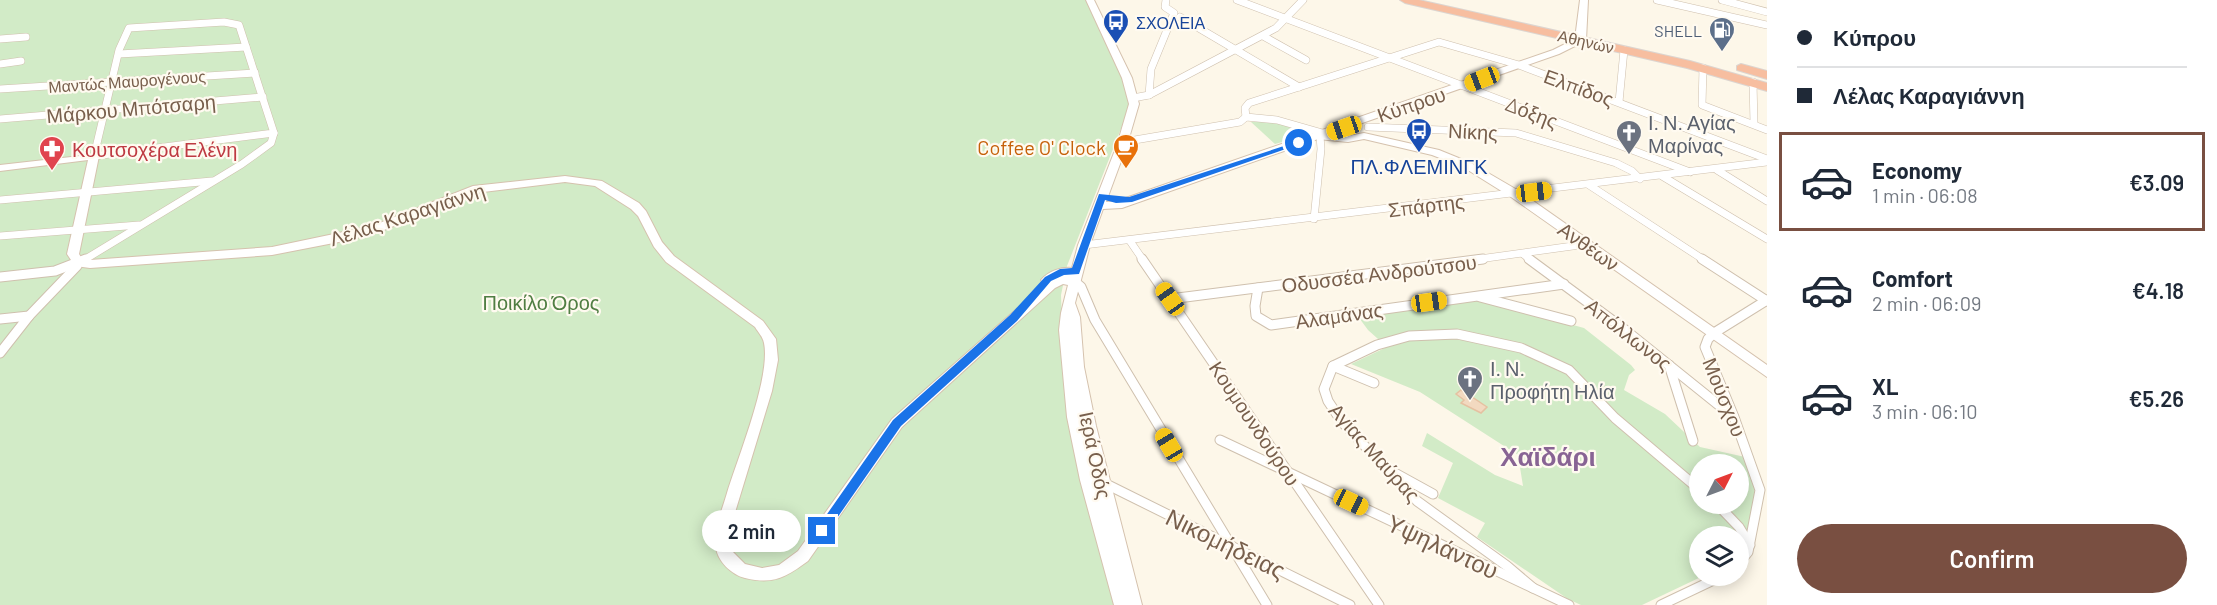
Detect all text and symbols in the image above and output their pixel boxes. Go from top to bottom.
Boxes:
bus stop icon: ΣΧΟΛΕΙΑ [1101,7,1131,45]
place label: ΣΧΟΛΕΙΑ [1136,13,1206,32]
fuel station icon: SHELL [1707,15,1737,53]
place label: SHELL [1654,21,1702,40]
text: Κύπρου [1833,24,1916,50]
street label: Αθηνών [1556,25,1616,57]
street label: Ελπίδος [1541,63,1618,111]
car [1462,64,1502,94]
street label: Μαντώς Μαυρογένους [48,66,207,96]
street label: Κύπρου [1374,81,1448,127]
text: Λέλας Καραγιάννη [1833,82,2025,108]
street label: Μάρκου Μπότσαρη [45,89,217,127]
street label: Δόξης [1503,91,1562,133]
place label: Ι. Ν. Αγίας Μαρίνας [1648,110,1736,157]
car [1324,114,1364,142]
bus stop icon: ΠΛ.ΦΛΕΜΙΝΓΚ [1404,116,1434,154]
street label: Νίκης [1448,118,1499,144]
church icon: Ι. Ν. Αγίας Μαρίνας [1614,118,1644,156]
route start [1285,129,1312,156]
cafe icon: Coffee O' Clock [1111,132,1141,170]
pharmacy icon: Κουτσοχέρα Ελένη [37,134,67,172]
place label: Coffee O' Clock [977,135,1106,159]
place label: Κουτσοχέρα Ελένη [72,137,237,161]
place label: ΠΛ.ΦΛΕΜΙΝΓΚ [1350,154,1488,178]
icon: car [1800,155,1854,209]
text: Economy [1872,157,1962,183]
text: €3.09 [2129,169,2184,195]
street label: Λέλας Καραγιάννη [326,178,488,250]
car [1515,181,1553,203]
text: 1 min · 06:08 [1872,183,1978,207]
street label: Σπάρτης [1387,188,1466,222]
street label: Ανθέων [1554,216,1624,276]
street label: Οδυσσέα Ανδρούτσου [1280,249,1478,297]
icon: car [1800,263,1854,317]
text: Comfort [1872,265,1953,291]
text: €4.18 [2132,277,2184,303]
car [1152,279,1188,319]
park label: Ποικίλο Όρος [483,290,600,314]
car [1410,291,1448,313]
text: 2 min · 06:09 [1872,291,1981,315]
street label: Απόλλωνος [1581,293,1677,375]
street label: Αλαμάνας [1294,297,1385,333]
street label: Μούσχου [1698,354,1752,440]
street label: Κουμουνδούρου [1205,356,1305,490]
place label: Ι. Ν. Προφήτη Ηλία [1490,356,1615,403]
church icon: Ι. Ν. Προφήτη Ηλία [1455,364,1485,402]
icon: car [1800,371,1854,425]
text: XL [1872,373,1898,399]
text: €5.26 [2129,385,2184,411]
street label: Αγίας Μαύρας [1324,398,1426,507]
text: 3 min · 06:10 [1872,399,1978,423]
street label: Ιερά Οδός [1075,409,1117,501]
car [1152,425,1186,465]
district label: Χαϊδάρι [1500,440,1596,471]
north arrow [1689,454,1749,514]
map controls [1689,454,1749,586]
car [1331,486,1371,518]
street label: Νικομήδειας [1162,502,1290,584]
street label: Υψηλάντου [1383,508,1503,584]
callout: 2 min [702,510,801,552]
route end [808,517,835,544]
text: 2 min [728,519,775,543]
button: Confirm [1797,524,2187,593]
button: layers [1689,526,1749,586]

